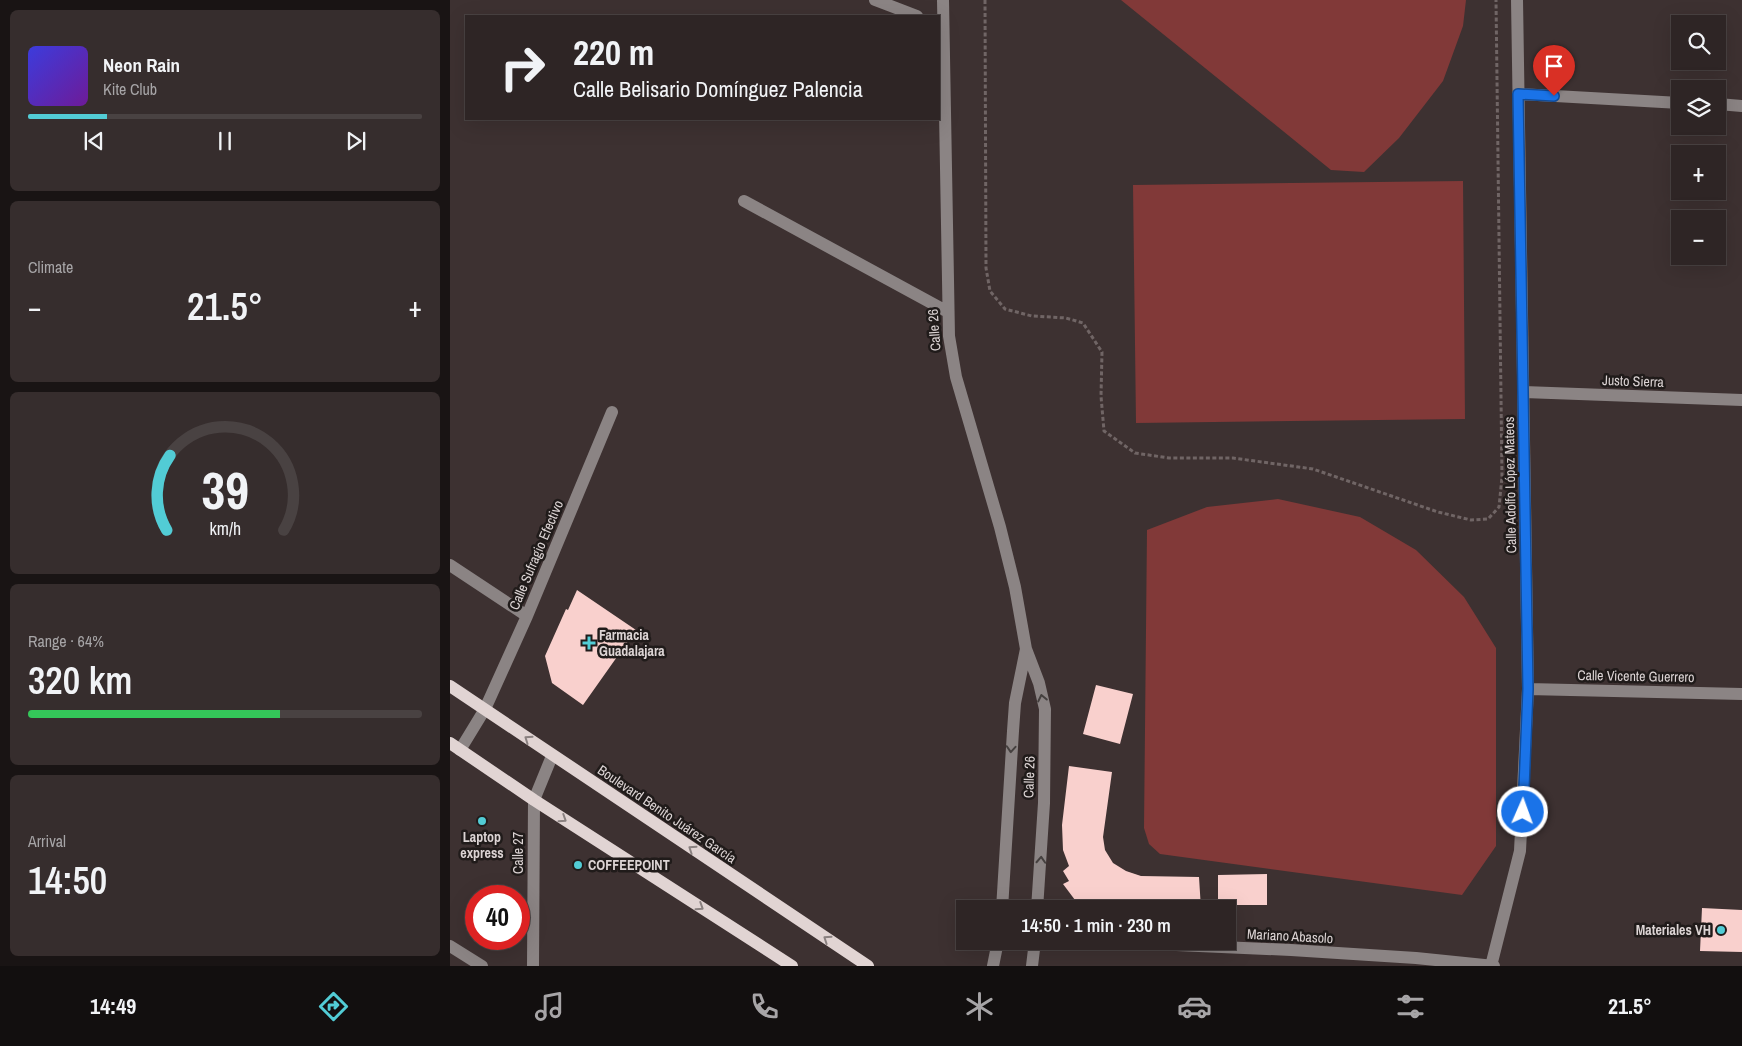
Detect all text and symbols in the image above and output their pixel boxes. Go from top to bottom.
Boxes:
map controls [1671,15,1726,265]
button: search [1671,15,1726,70]
text: 220 m [573,29,654,76]
icon: right [490,35,555,100]
pin [1533,45,1575,96]
text: Neon Rain [103,52,180,78]
icon: arrive [1540,52,1568,80]
text: Calle Belisario Domínguez Palencia [573,74,863,104]
text: Kite Club [103,78,157,100]
button: layers [1671,80,1726,135]
icon: previous [80,127,108,155]
icon: pause [211,127,239,155]
icon: next [342,127,370,155]
button: + [1671,145,1726,200]
button: − [1671,210,1726,265]
text: Climate [28,256,73,278]
text: 21.5° [187,281,263,332]
text: − [28,288,41,326]
text: + [409,288,422,326]
street label: Calle 26 [924,308,944,352]
street label: Justo Sierra [1602,371,1665,391]
street label: Calle Adolfo López Mateos [1500,416,1520,553]
text: 39 [201,455,249,525]
street label: Calle Sufragio Efectivo [505,497,567,613]
text: km/h [209,517,241,541]
place label: Farmacia Guadalajara [599,626,665,660]
text: Range · 64% [28,630,104,652]
marker: Farmacia Guadalajara [583,637,595,649]
text: 320 km [28,655,132,706]
street label: Calle Vicente Guerrero [1577,666,1695,686]
one-way arrow [1037,694,1048,702]
one-way arrow [524,736,534,745]
one-way arrow [1006,745,1017,753]
street label: Calle 26 [1019,756,1039,798]
street label: Boulevard Benito Juárez García [594,761,740,867]
position arrow [1496,785,1548,837]
one-way arrow [558,813,567,822]
marker: Laptop express [476,815,488,827]
place label: Laptop express [460,828,504,862]
text: Arrival [28,830,66,852]
street label: Calle 27 [509,832,527,874]
one-way arrow [689,846,698,855]
text: 14:50 [28,855,107,906]
place label: COFFEEPOINT [588,856,670,874]
one-way arrow [1035,856,1046,864]
marker: COFFEEPOINT [572,859,584,871]
speed limit sign: 40 [465,885,530,950]
one-way arrow [694,901,704,910]
text: 14:50 · 1 min · 230 m [1021,912,1171,938]
place label: Materiales VH [1636,921,1711,939]
marker: Materiales VH [1715,924,1727,936]
street label: Mariano Abasolo [1247,925,1333,947]
one-way arrow [824,936,833,945]
icon: directions [316,989,351,1024]
icon: music [532,989,567,1024]
icon: phone [747,989,782,1024]
icon: climate [962,989,997,1024]
icon: car [1177,989,1212,1024]
icon: filters [1393,989,1428,1024]
text: 14:49 [90,991,136,1021]
text: 21.5° [1608,991,1652,1021]

